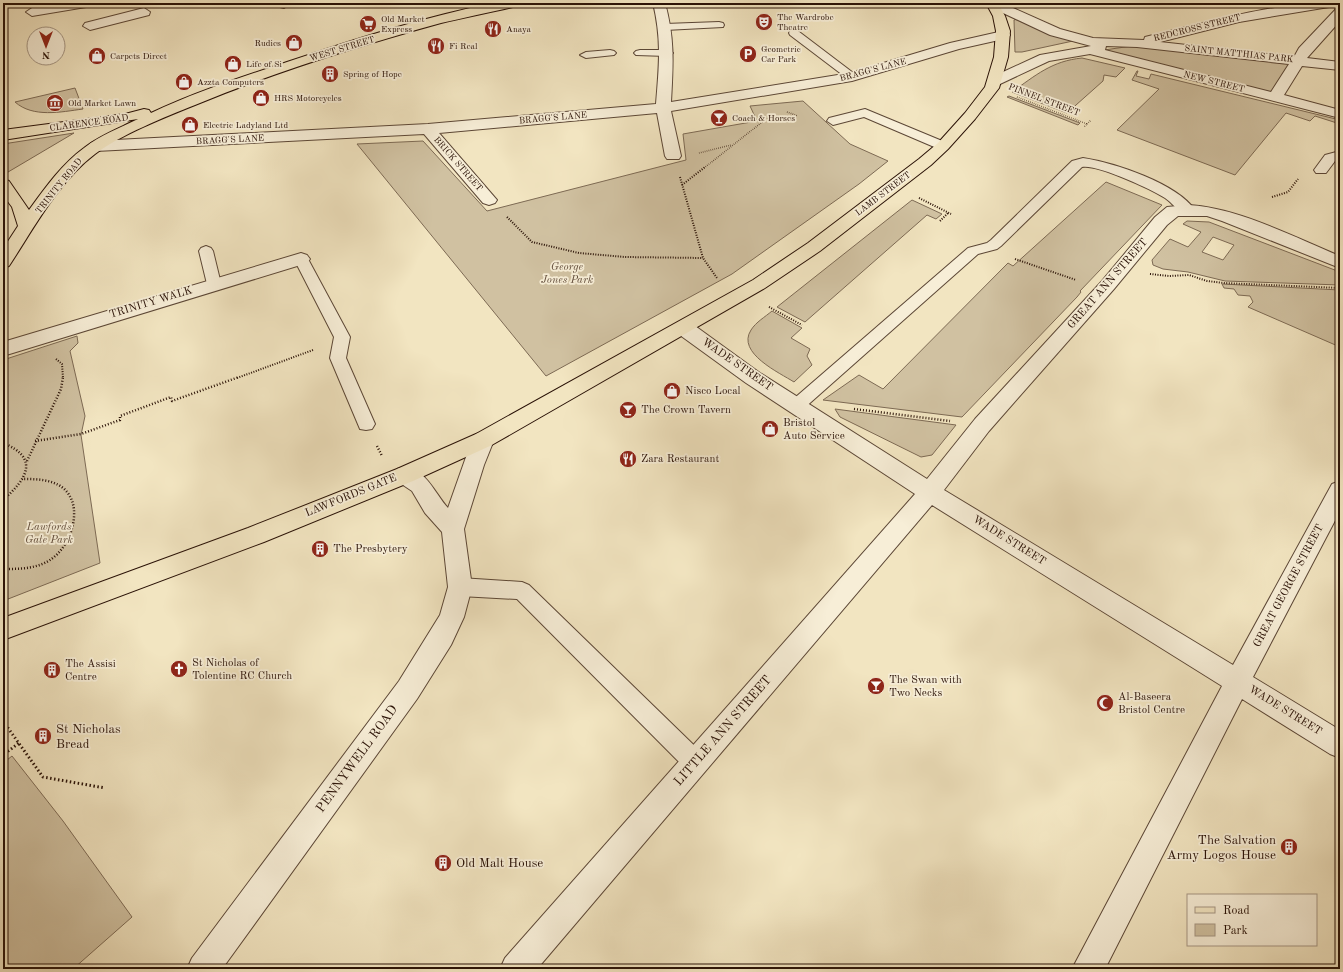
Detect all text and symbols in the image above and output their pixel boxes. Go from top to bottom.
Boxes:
theatre icon: The Wardrobe Theatre [754,12,774,32]
place label: The Wardrobe Theatre [777,13,834,32]
street label: REDCROSS STREET [1153,13,1241,43]
supermarket icon: Old Market Express [358,14,378,34]
place label: Old Market Express [381,15,425,34]
restaurant icon: Anaya [483,19,503,39]
place label: Anaya [506,25,532,34]
north arrow [26,26,66,66]
shop icon: Rudies [284,33,304,53]
street label: WEST STREET [308,35,376,63]
restaurant icon: Fi Real [426,36,446,56]
place label: Rudies [255,39,281,48]
place label: Fi Real [449,42,478,51]
parking icon: Geometric Car Park [738,44,758,64]
street label: SAINT MATTHIAS PARK [1184,44,1294,64]
place label: Geometric Car Park [761,45,801,64]
shop icon: Carpets Direct [87,46,107,66]
text: N [41,49,50,60]
place label: Carpets Direct [110,52,167,61]
shop icon: Life of Si [223,54,243,74]
street label: BRAGG'S LANE [839,57,907,83]
place label: Life of Si [246,60,283,69]
building icon: Spring of Hope [320,64,340,84]
place label: Spring of Hope [343,70,402,79]
street label: NEW STREET [1183,70,1245,94]
shop icon: Azzta Computers [174,72,194,92]
place label: Azzta Computers [197,78,264,87]
street label: PINNEL STREET [1007,82,1081,118]
shop icon: HRS Motorcycles [251,88,271,108]
museum icon: Old Market Lawn [45,93,65,113]
place label: HRS Motorcycles [274,94,342,103]
place label: Old Market Lawn [68,99,136,108]
bar icon: Coach & Horses [709,108,729,128]
street label: BRAGG'S LANE [519,111,587,125]
street label: CLARENCE ROAD [49,113,129,133]
place label: Coach & Horses [732,114,795,123]
shop icon: Electric Ladyland Ltd [180,115,200,135]
place label: Electric Ladyland Ltd [203,121,288,130]
street label: BRAGG'S LANE [196,134,264,146]
street label: BRICK STREET [432,135,484,193]
street label: TRINITY ROAD [34,157,84,215]
street label: LAMB STREET [854,170,912,218]
street label: GREAT ANN STREET [1066,237,1150,331]
park label: George Jones Park [541,262,594,286]
street label: TRINITY WALK [108,285,194,321]
street label: WADE STREET [700,337,774,394]
shop icon: Nisco Local [662,381,682,401]
place label: Nisco Local [685,386,741,397]
bar icon: The Crown Tavern [618,400,638,420]
place label: The Crown Tavern [641,405,731,416]
place label: Bristol Auto Service [783,418,845,442]
shop icon: Bristol Auto Service [760,419,780,439]
restaurant icon: Zara Restaurant [618,449,638,469]
place label: Zara Restaurant [641,454,719,465]
street label: LAWFORDS GATE [304,473,398,519]
street label: WADE STREET [971,514,1047,568]
park label: Lawfords Gate Park [25,522,74,546]
street label: GREAT GEORGE STREET [1252,523,1326,649]
building icon: The Presbytery [310,539,330,559]
place label: The Presbytery [333,544,408,555]
place label: St Nicholas of Tolentine RC Church [192,658,292,682]
place label: The Assisi Centre [65,659,116,683]
church icon: St Nicholas of Tolentine RC Church [169,659,189,679]
building icon: The Assisi Centre [42,660,62,680]
street label: LITTLE ANN STREET [672,673,774,789]
place label: The Swan with Two Necks [889,675,962,699]
bar icon: The Swan with Two Necks [866,676,886,696]
street label: WADE STREET [1247,684,1323,738]
place label: Al-Baseera Bristol Centre [1118,692,1185,716]
mosque icon: Al-Baseera Bristol Centre [1095,693,1115,713]
street label: PENNYWELL ROAD [314,703,400,815]
place label: St Nicholas Bread [56,723,121,751]
building icon: St Nicholas Bread [33,726,53,746]
place label: The Salvation Army Logos House [1167,834,1276,862]
building icon: The Salvation Army Logos House [1279,837,1299,857]
building icon: Old Malt House [433,853,453,873]
place label: Old Malt House [456,857,543,870]
legend [1187,894,1317,946]
text: Road [1223,905,1250,917]
text: Park [1223,925,1248,937]

